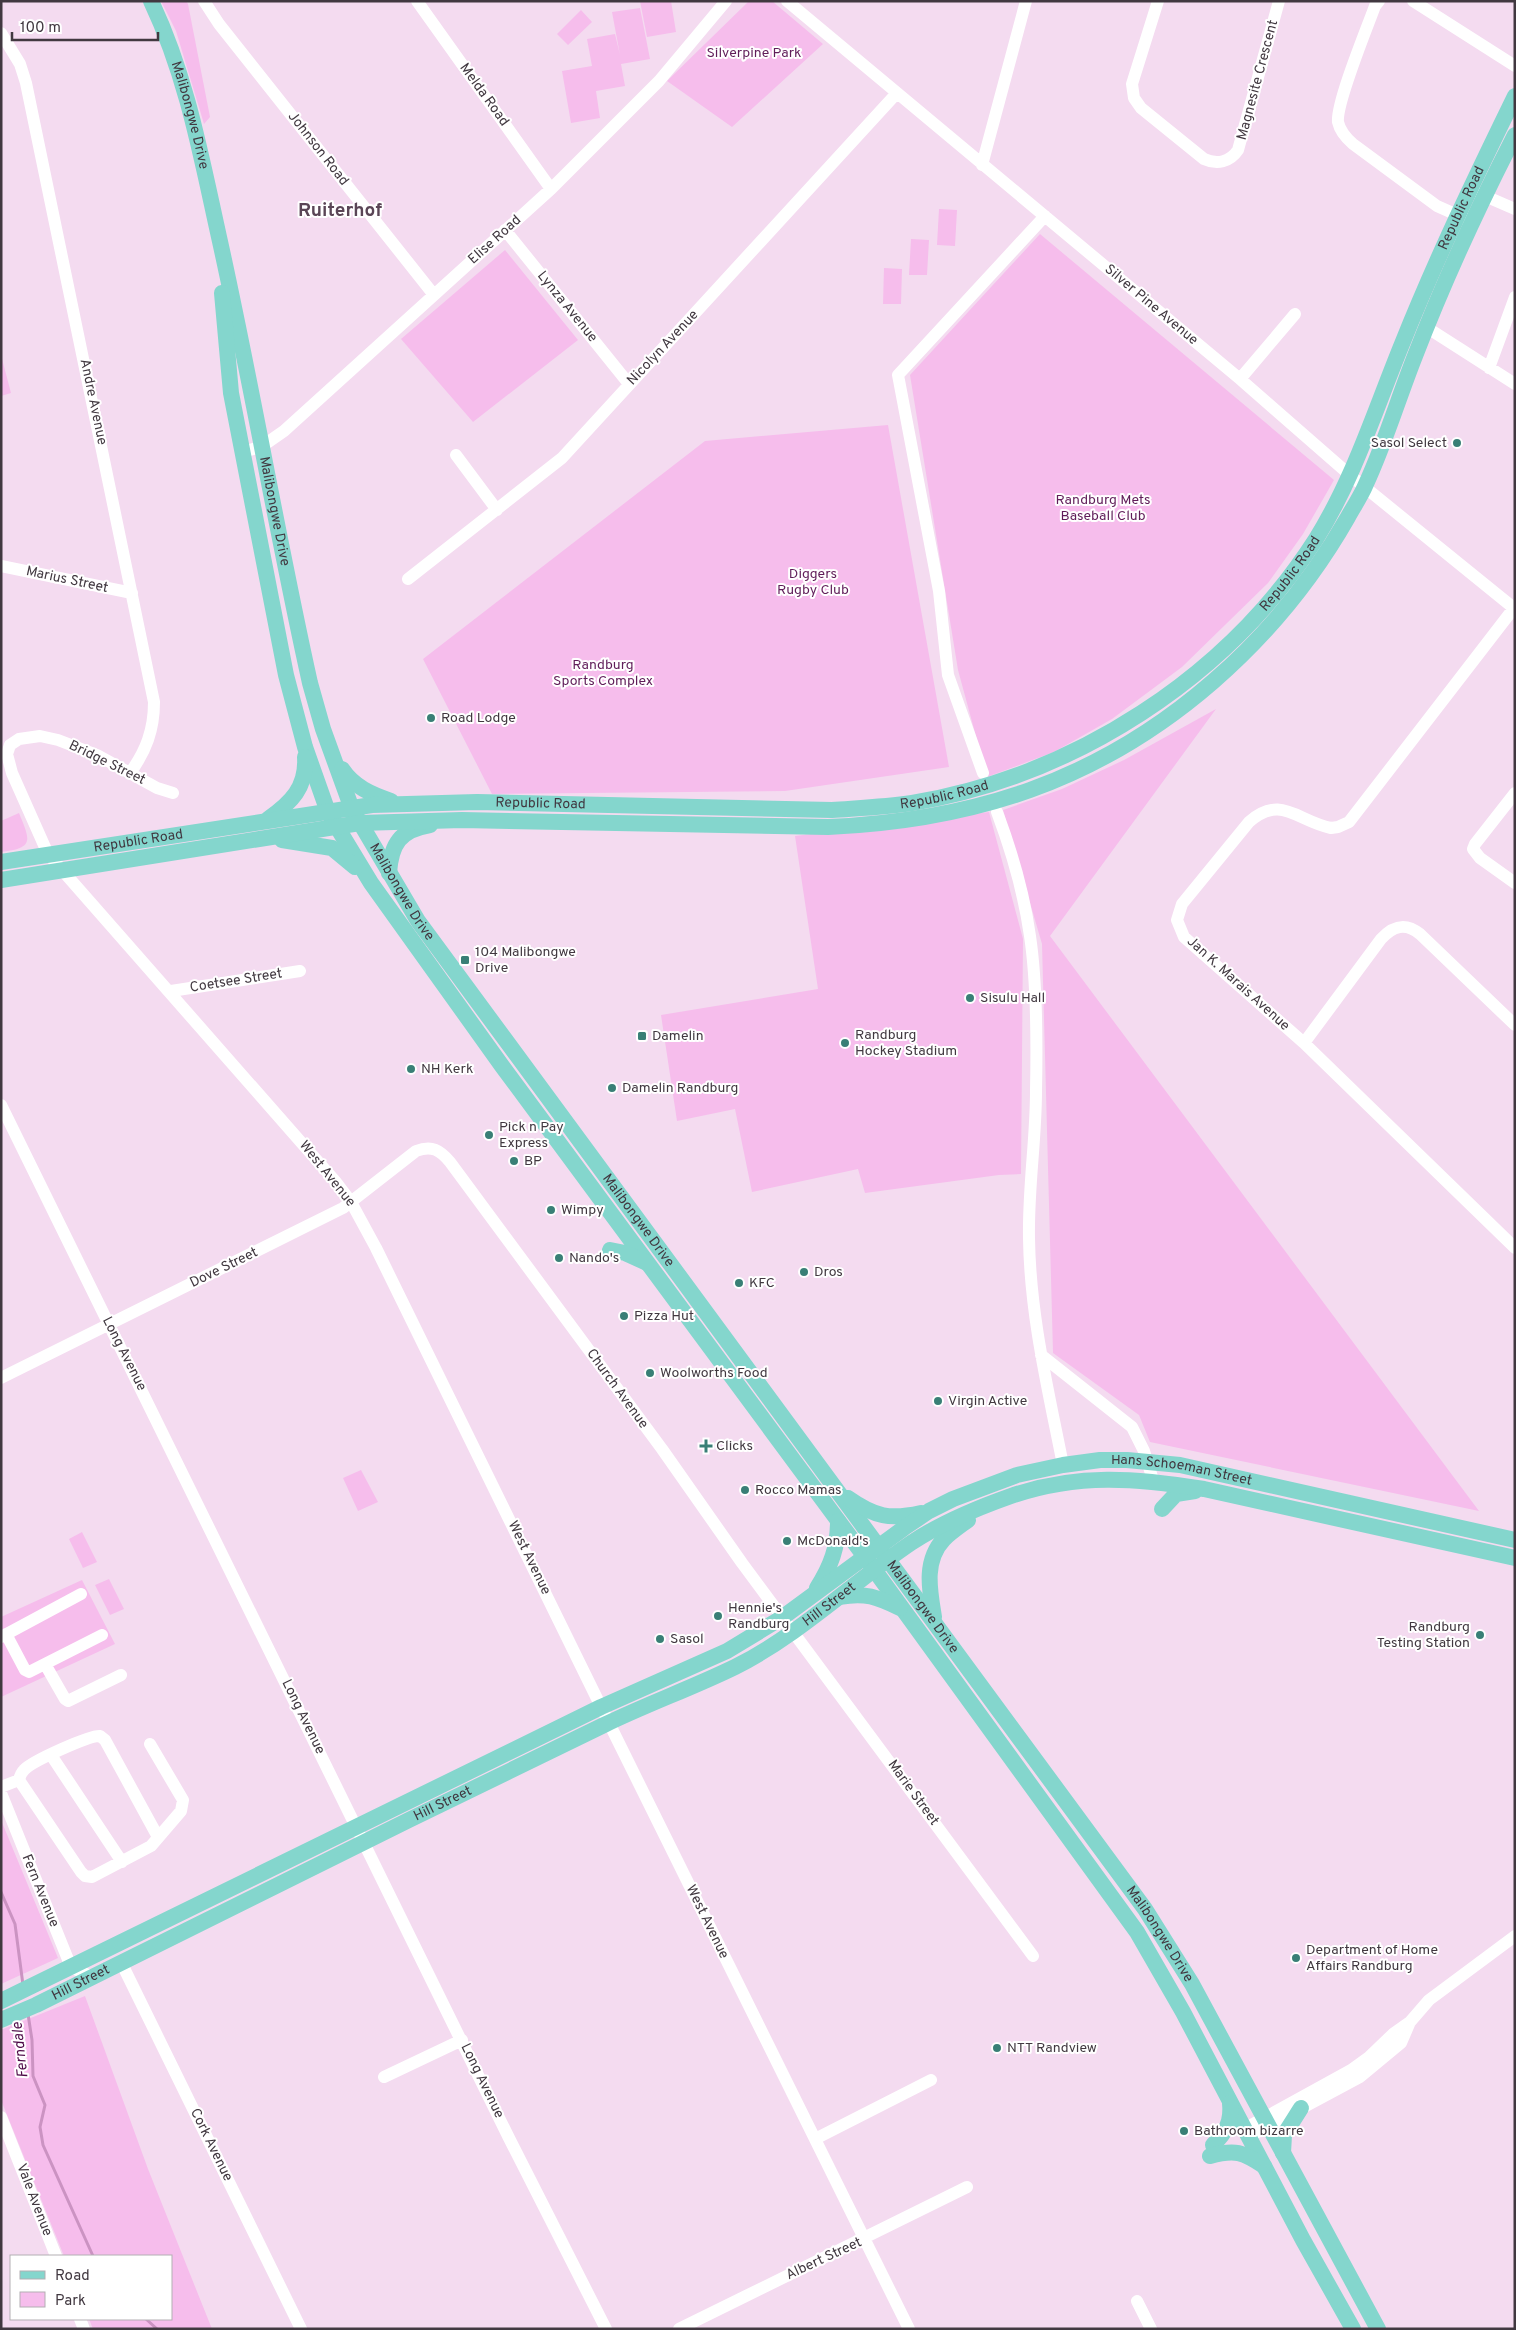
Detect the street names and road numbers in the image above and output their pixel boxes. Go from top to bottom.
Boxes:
street label: Magnesite Crescent [1234,18,1282,142]
street label: Malibongwe Drive [167,59,212,171]
street label: Melda Road [456,60,512,130]
street label: Johnson Road [284,109,352,189]
street label: Republic Road [1435,164,1488,253]
street label: Elise Road [465,212,525,268]
street label: Silver Pine Avenue [1101,261,1201,349]
street label: Lynza Avenue [533,268,601,346]
street label: Nicolyn Avenue [624,307,702,389]
street label: Andre Avenue [76,357,110,447]
street label: Malibongwe Drive [256,455,294,567]
street label: Republic Road [1256,533,1324,615]
street label: Marius Street [24,563,110,597]
street label: Bridge Street [66,737,148,789]
street label: Republic Road [899,777,991,813]
street label: Republic Road [495,794,586,813]
street label: Republic Road [92,826,184,856]
street label: Malibongwe Drive [366,840,438,944]
street label: Jan K. Marais Avenue [1183,933,1293,1035]
street label: Coetsee Street [189,965,283,997]
street label: West Avenue [295,1138,359,1210]
street label: Malibongwe Drive [599,1171,678,1270]
street label: Dove Street [187,1244,261,1292]
street label: Long Avenue [98,1314,150,1394]
street label: Church Avenue [582,1346,652,1432]
street label: Hans Schoeman Street [1111,1452,1254,1489]
street label: West Avenue [504,1518,554,1598]
street label: Malibongwe Drive [883,1557,963,1657]
street label: Hill Street [799,1579,859,1630]
street label: Long Avenue [278,1677,328,1757]
street label: Marie Street [884,1757,942,1829]
street label: Hill Street [411,1782,475,1825]
street label: Fern Avenue [18,1852,62,1930]
street label: West Avenue [682,1882,732,1962]
street label: Malibongwe Drive [1122,1883,1197,1985]
street label: Hill Street [49,1961,112,2004]
street label: Long Avenue [457,2041,507,2121]
street label: Cork Avenue [186,2106,236,2184]
street label: Vale Avenue [12,2161,56,2239]
street label: Albert Street [783,2234,865,2284]

